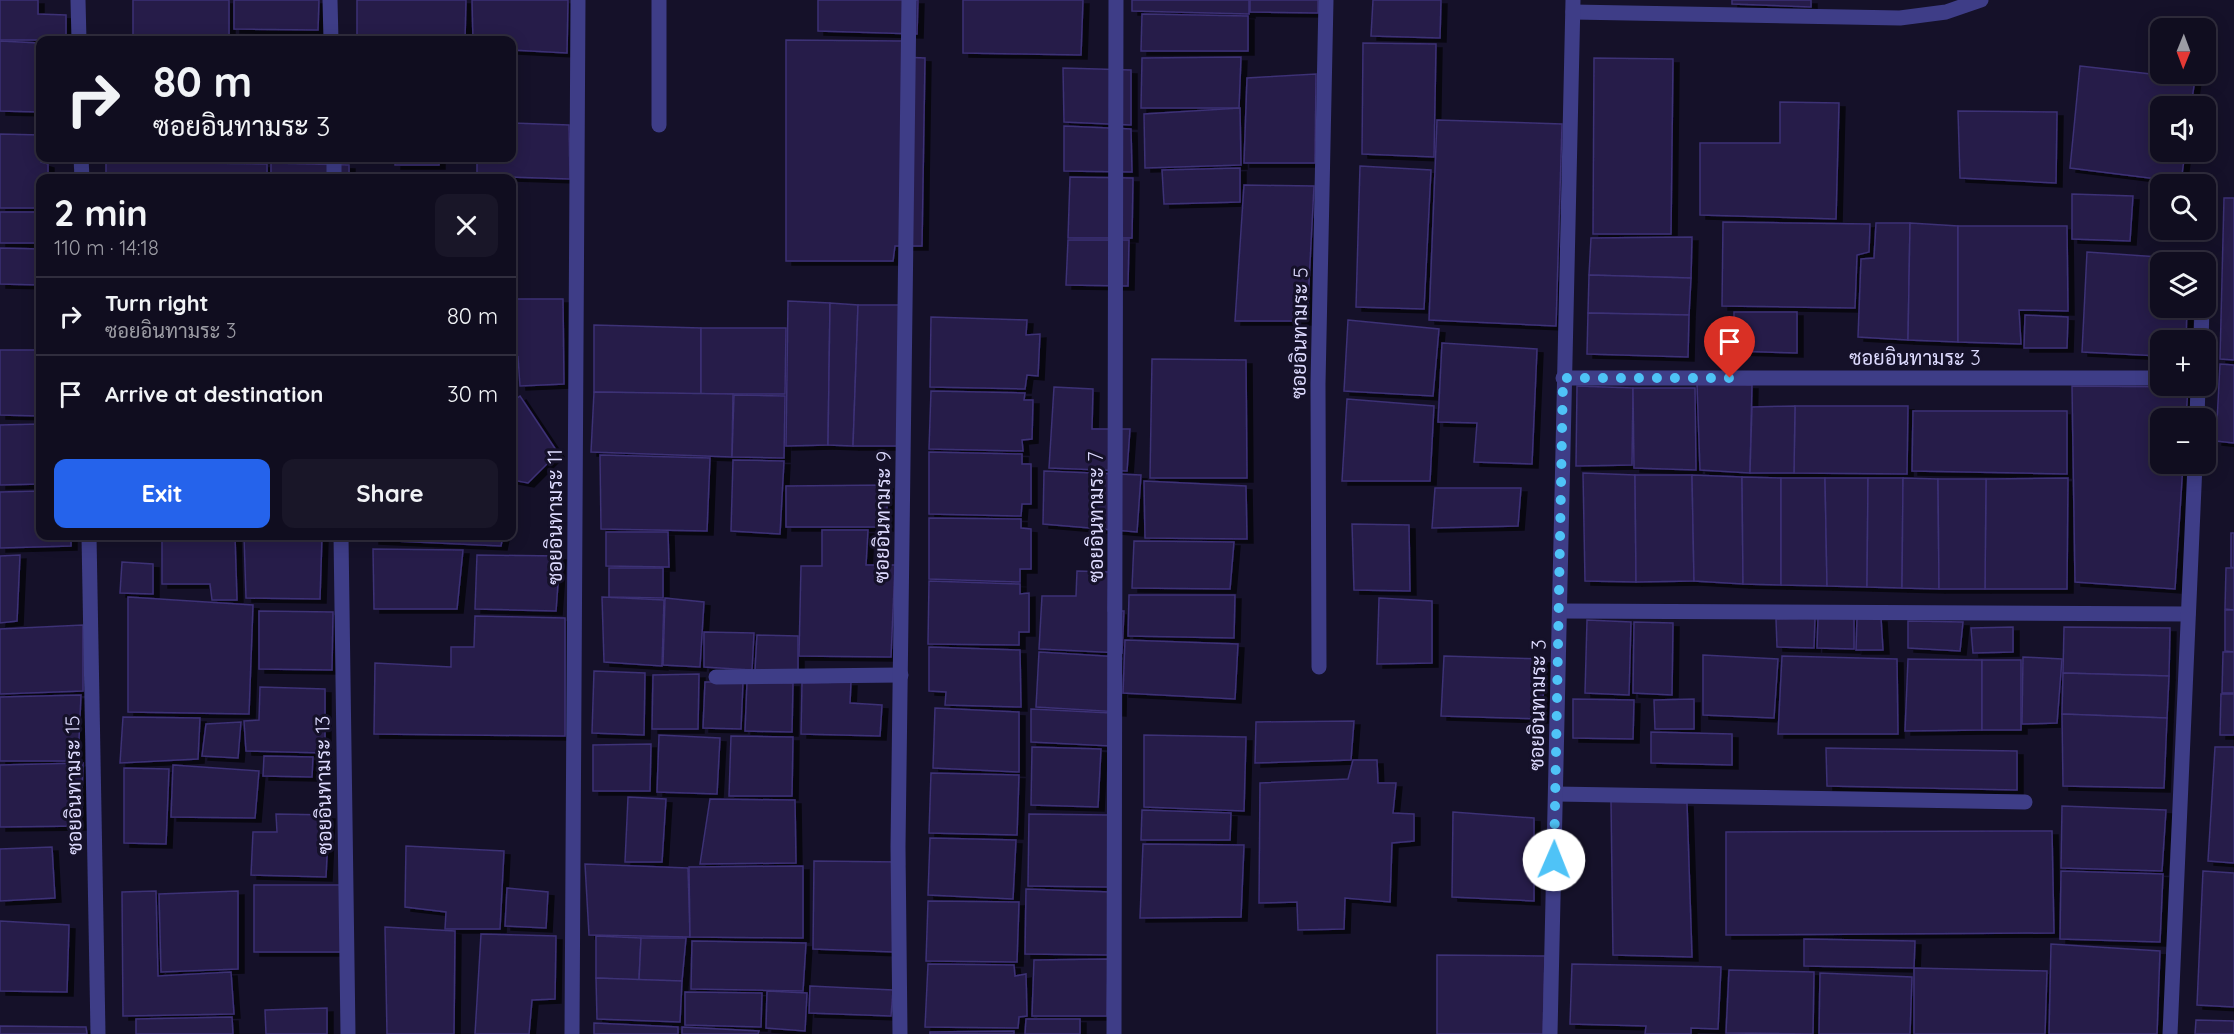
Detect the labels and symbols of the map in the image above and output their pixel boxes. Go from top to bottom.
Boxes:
north arrow [2150,18,2216,84]
street label: ซอยอินทามระ 5 [1285,267,1313,399]
pin [1704,316,1755,378]
street label: ซอยอินทามระ 3 [1849,345,1981,370]
street label: ซอยอินทามระ 11 [542,449,567,585]
street label: ซอยอินทามระ 9 [868,451,896,583]
street label: ซอยอินทามระ 7 [1083,451,1108,583]
street label: ซอยอินทามระ 3 [1523,639,1551,771]
street label: ซอยอินทามระ 15 [59,715,87,855]
street label: ซอยอินทามระ 13 [309,715,337,855]
position arrow [1522,828,1586,892]

